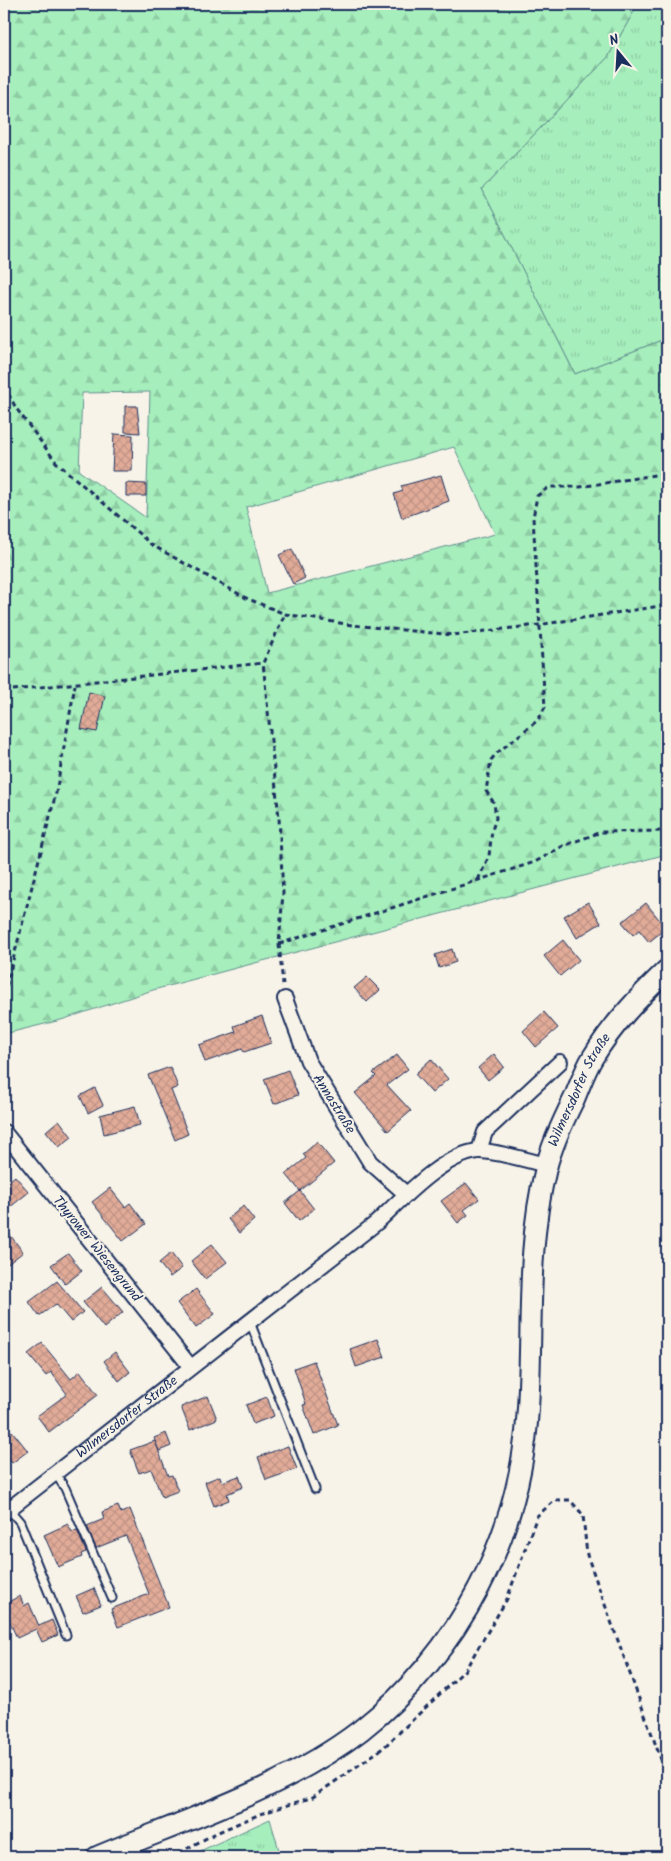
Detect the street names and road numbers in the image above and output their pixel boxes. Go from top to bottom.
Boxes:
street label: Wilmersdorfer Straße [543,1028,617,1150]
street label: Annastraße [307,1070,361,1139]
street label: Thyrower Wiesengrund [47,1191,147,1308]
street label: Wilmersdorfer Straße [71,1370,183,1464]

